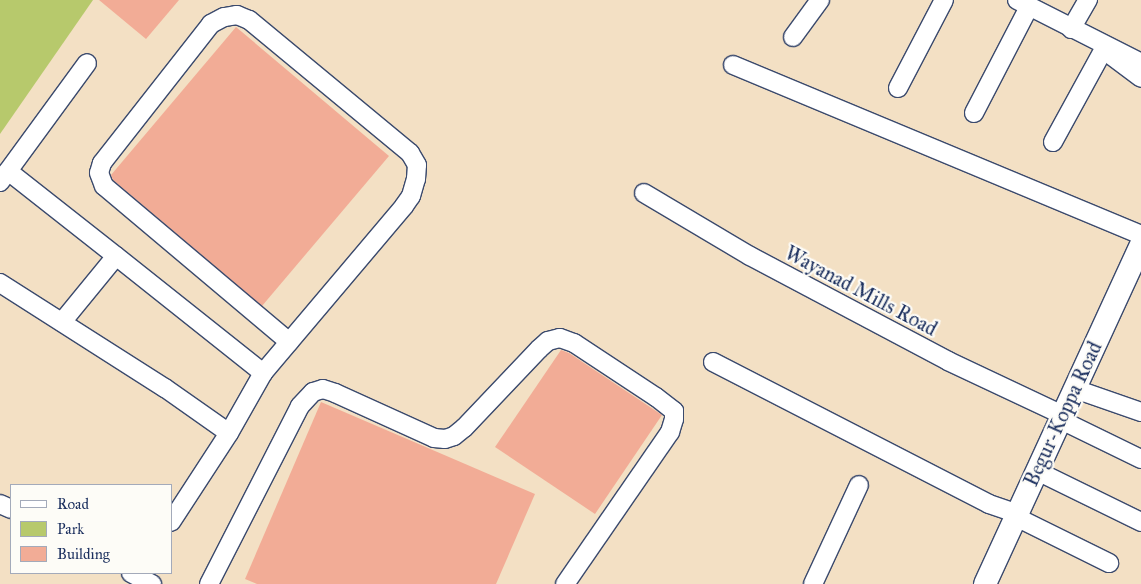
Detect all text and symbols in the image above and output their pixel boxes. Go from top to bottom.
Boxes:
street label: Wayanad Mills Road [781,241,941,341]
street label: Begur-Koppa Road [1019,338,1107,490]
legend [10,484,172,574]
text: Road [57,495,89,513]
text: Park [57,520,84,538]
text: Building [57,545,110,563]

